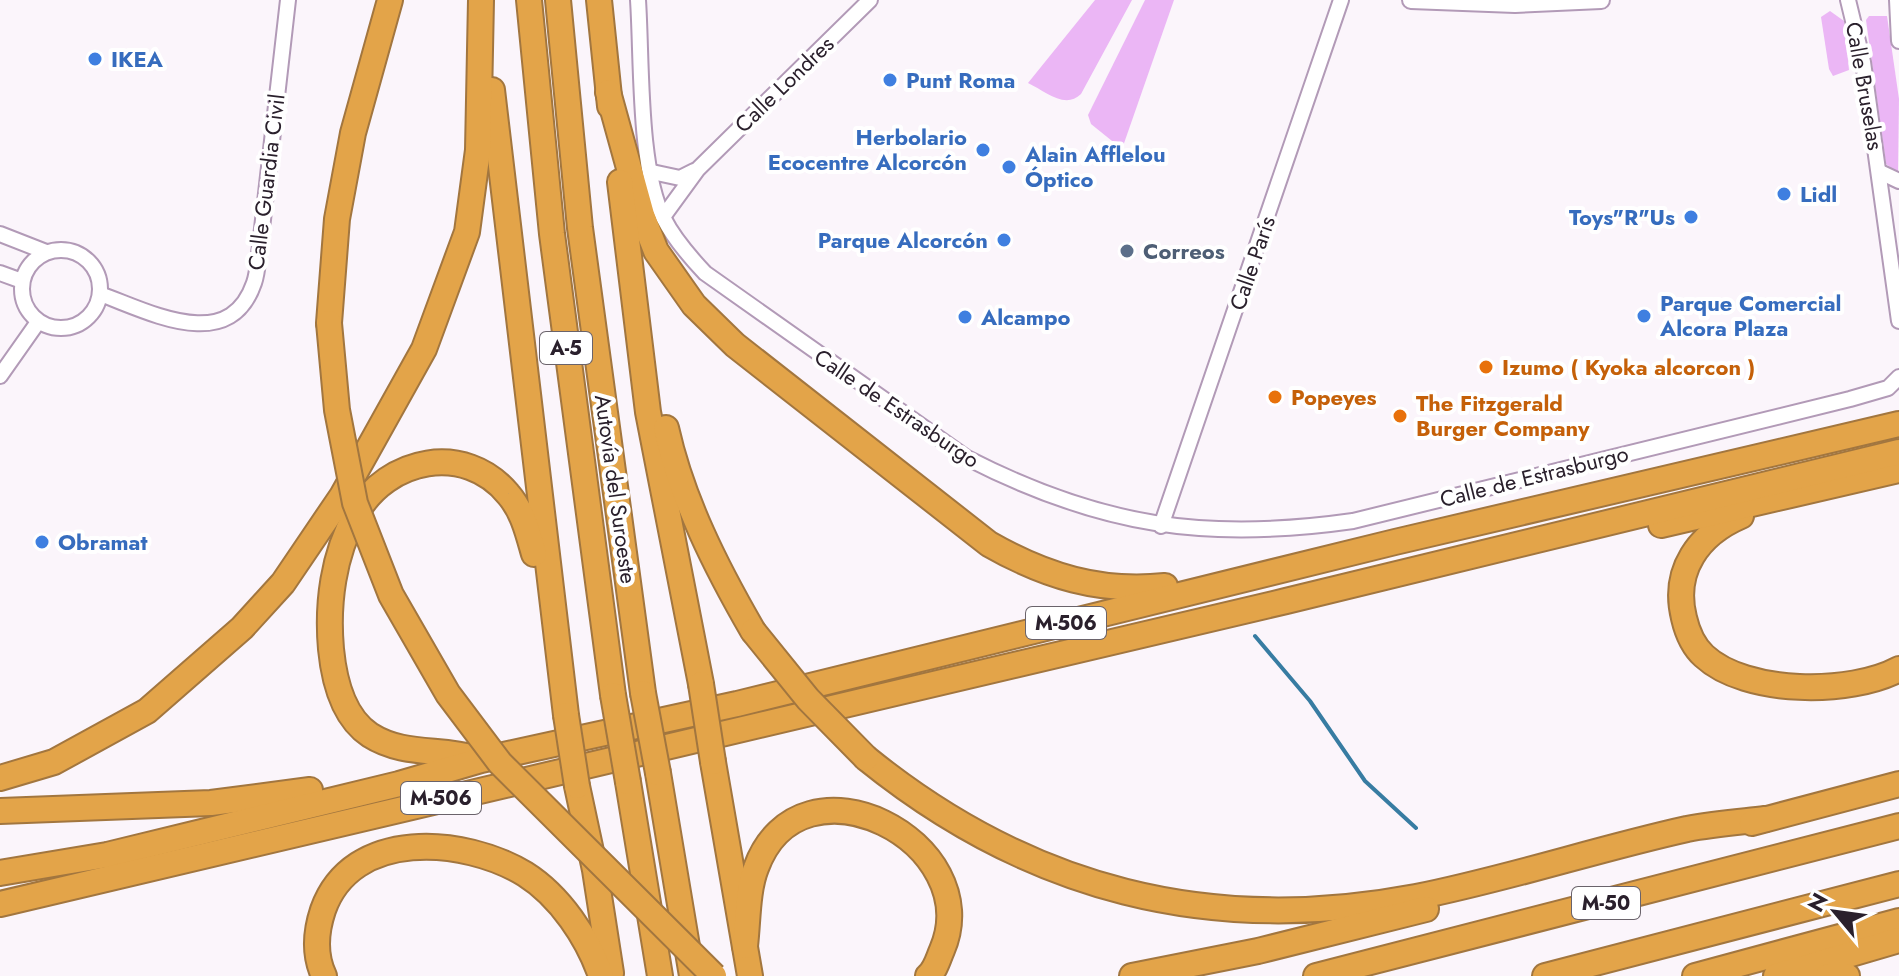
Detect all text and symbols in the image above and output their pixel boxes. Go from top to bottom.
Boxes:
street label: Calle Bruselas [1838,19,1892,153]
street label: Calle Londres [727,28,841,140]
place label: IKEA [111,43,164,75]
marker: IKEA [86,50,104,68]
place label: Punt Roma [906,64,1015,96]
marker: Punt Roma [881,71,899,89]
street label: Calle Guardia Civil [239,92,293,272]
place label: Herbolario Ecocentre Alcorcón [768,121,967,178]
place label: Alain Afflelou Óptico [1024,138,1166,195]
marker: Herbolario Ecocentre Alcorcón [974,141,992,159]
marker: Alain Afflelou Óptico [1000,158,1018,176]
place label: Lidl [1800,178,1837,210]
marker: Lidl [1775,185,1793,203]
place label: Toys"R"Us [1569,201,1675,233]
marker: Toys"R"Us [1682,208,1700,226]
street label: Calle París [1221,211,1283,314]
place label: Parque Alcorcón [818,224,988,256]
marker: Parque Alcorcón [995,231,1013,249]
place label: Correos [1143,235,1225,267]
marker: Correos [1118,242,1136,260]
place label: Parque Comercial Alcora Plaza [1659,287,1842,344]
place label: Alcampo [980,301,1070,333]
marker: Parque Comercial Alcora Plaza [1635,307,1653,325]
marker: Alcampo [956,308,974,326]
road number: A-5 [540,332,592,364]
street label: Calle de Estrasburgo [808,341,986,475]
place label: Izumo ( Kyoka alcorcon ) [1502,351,1755,383]
marker: Izumo ( Kyoka alcorcon ) [1477,358,1495,376]
place label: Popeyes [1291,381,1377,413]
place label: The Fitzgerald Burger Company [1416,387,1590,444]
marker: Popeyes [1266,388,1284,406]
street label: Autovía del Suroeste [587,393,645,585]
marker: The Fitzgerald Burger Company [1391,407,1409,425]
street label: Calle de Estrasburgo [1436,437,1632,515]
place label: Obramat [58,526,147,558]
marker: Obramat [33,533,51,551]
road number: M-506 [1026,607,1106,639]
road number: M-506 [401,782,481,814]
north arrow [1795,872,1875,952]
road number: M-50 [1572,887,1640,919]
text: N [1799,887,1836,918]

